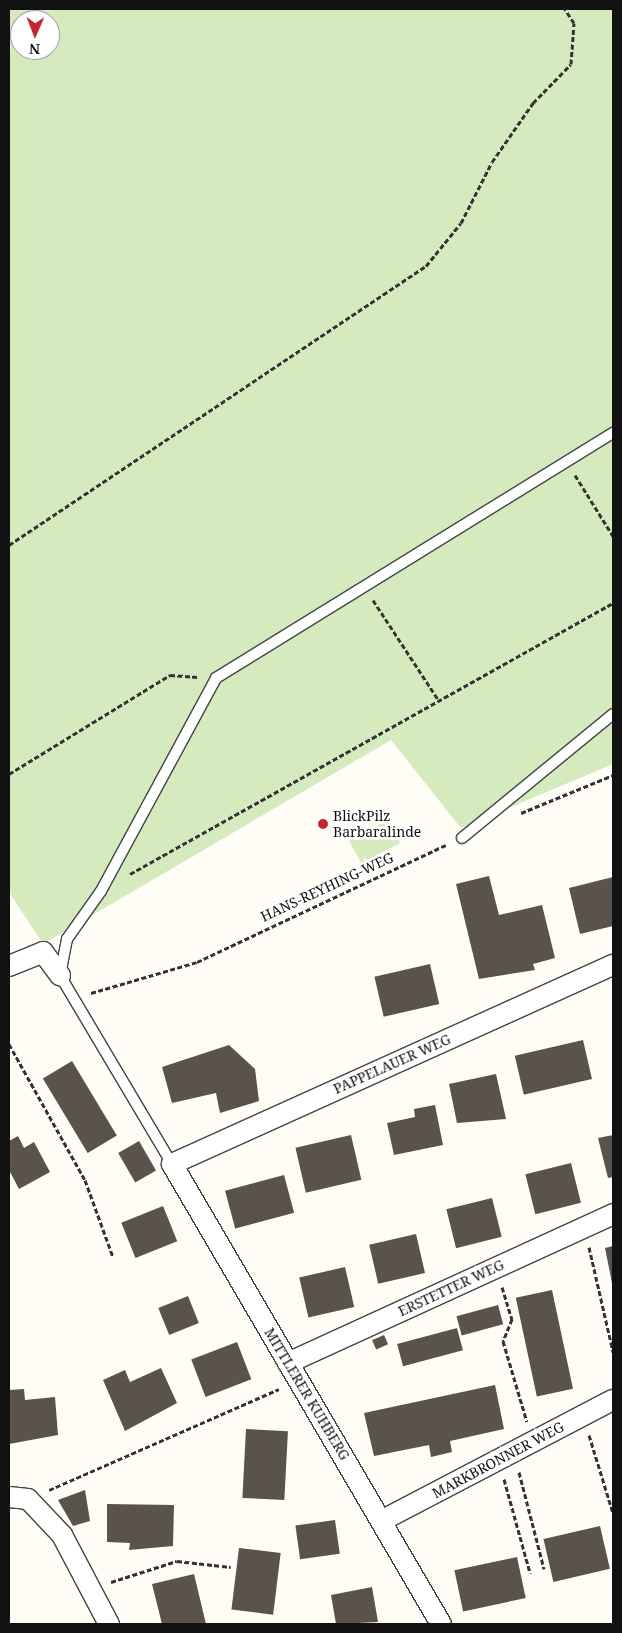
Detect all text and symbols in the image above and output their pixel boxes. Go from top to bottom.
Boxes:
north arrow [10,10,60,60]
text: N [29,40,40,59]
place label: BlickPilz Barbaralinde [333,808,421,840]
marker: BlickPilz Barbaralinde [317,818,329,830]
street label: HANS-REYHING-WEG [258,849,396,925]
street label: PAPPELAUER WEG [331,1031,453,1097]
street label: ERSTETTER WEG [396,1256,506,1320]
street label: MITTLERER KUHBERG [261,1325,353,1463]
street label: MARKBRONNER WEG [429,1418,567,1502]

